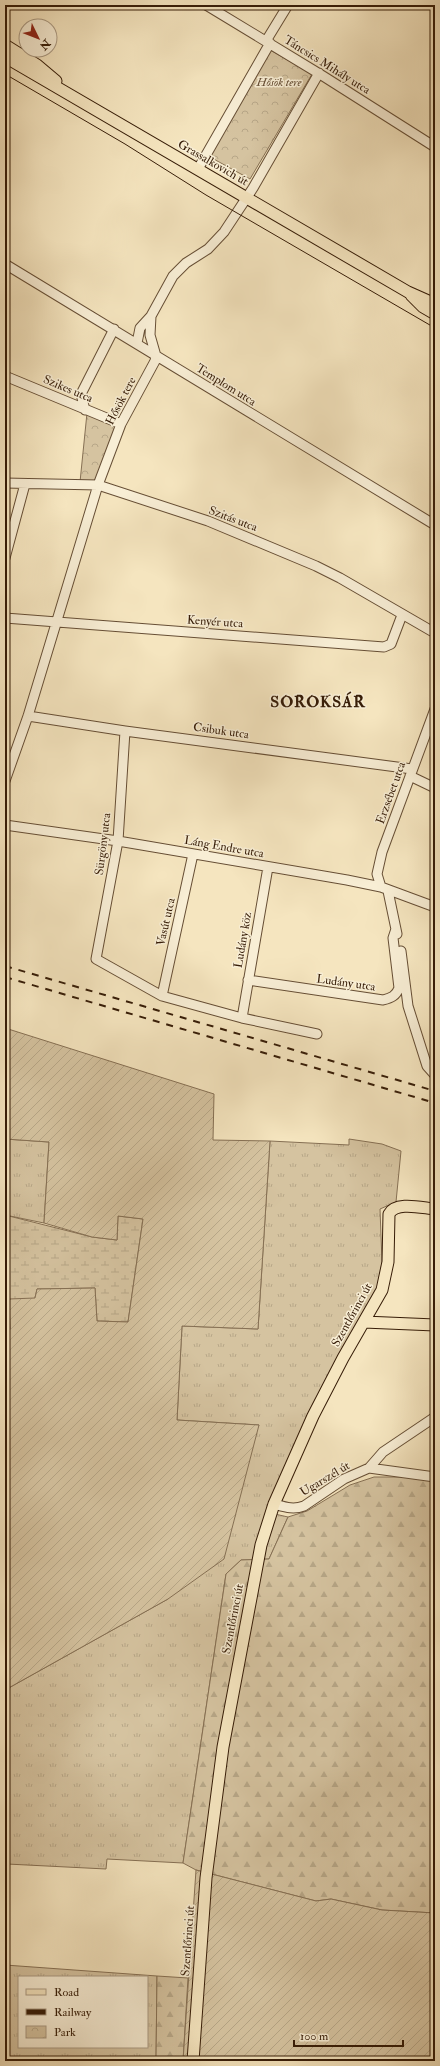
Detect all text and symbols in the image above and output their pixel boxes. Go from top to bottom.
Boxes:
north arrow [18,18,58,58]
street label: Táncsics Mihály utca [281,32,374,98]
text: N [36,36,54,53]
park label: Hősök tere [255,75,303,90]
street label: Grassalkovich út [175,137,251,189]
street label: Templom utca [193,361,260,410]
street label: Szikes utca [41,372,96,407]
street label: Hősök tere [103,374,139,428]
street label: Szitás utca [207,503,260,535]
street label: Kenyér utca [186,613,245,632]
district label: SOROKSÁR [270,691,366,712]
street label: Csibuk utca [192,720,251,742]
street label: Erzsébet utca [373,759,410,826]
street label: Sürgöny utca [92,811,114,876]
street label: Láng Endre utca [183,833,266,862]
street label: Vasút utca [153,895,179,948]
street label: Ludány köz [231,911,255,969]
street label: Ludány utca [316,971,378,995]
street label: Szentlőrinci út [328,1280,376,1350]
street label: Ugarszél út [297,1458,353,1500]
street label: Szentlőrinci út [219,1583,247,1655]
street label: Szentlőrinci út [178,1905,198,1977]
legend [18,1976,148,2048]
text: Road [54,1985,79,2000]
text: Railway [54,2005,92,2020]
scale bar [294,2022,403,2048]
text: Park [54,2025,76,2040]
text: 100 m [300,2029,329,2044]

